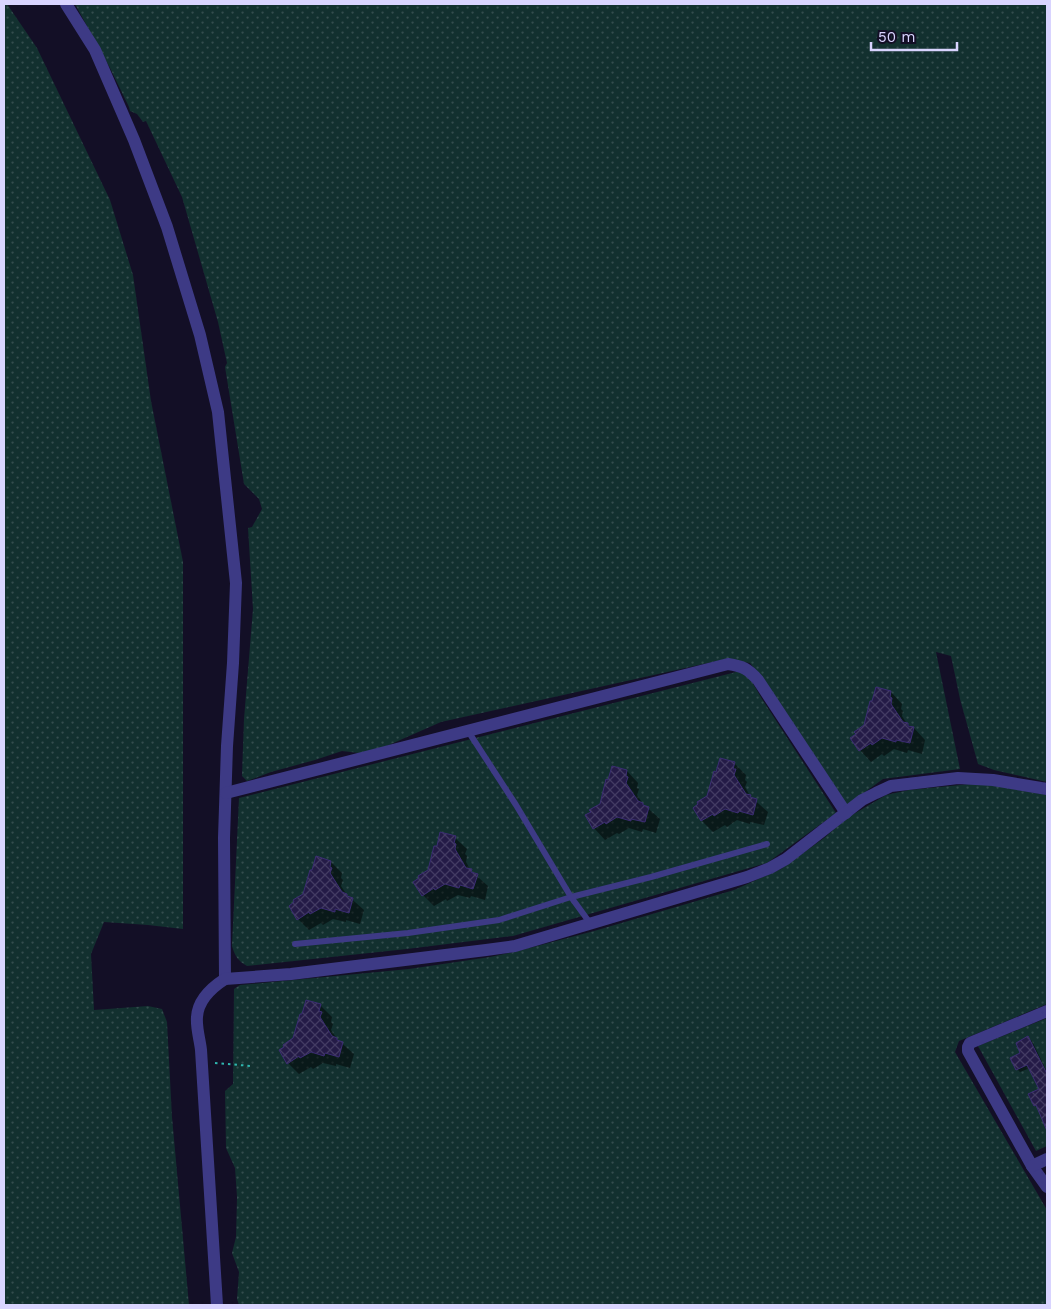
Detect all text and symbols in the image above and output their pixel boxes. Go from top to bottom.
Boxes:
scale bar [871,20,957,52]
text: 50 m [878,28,915,46]

